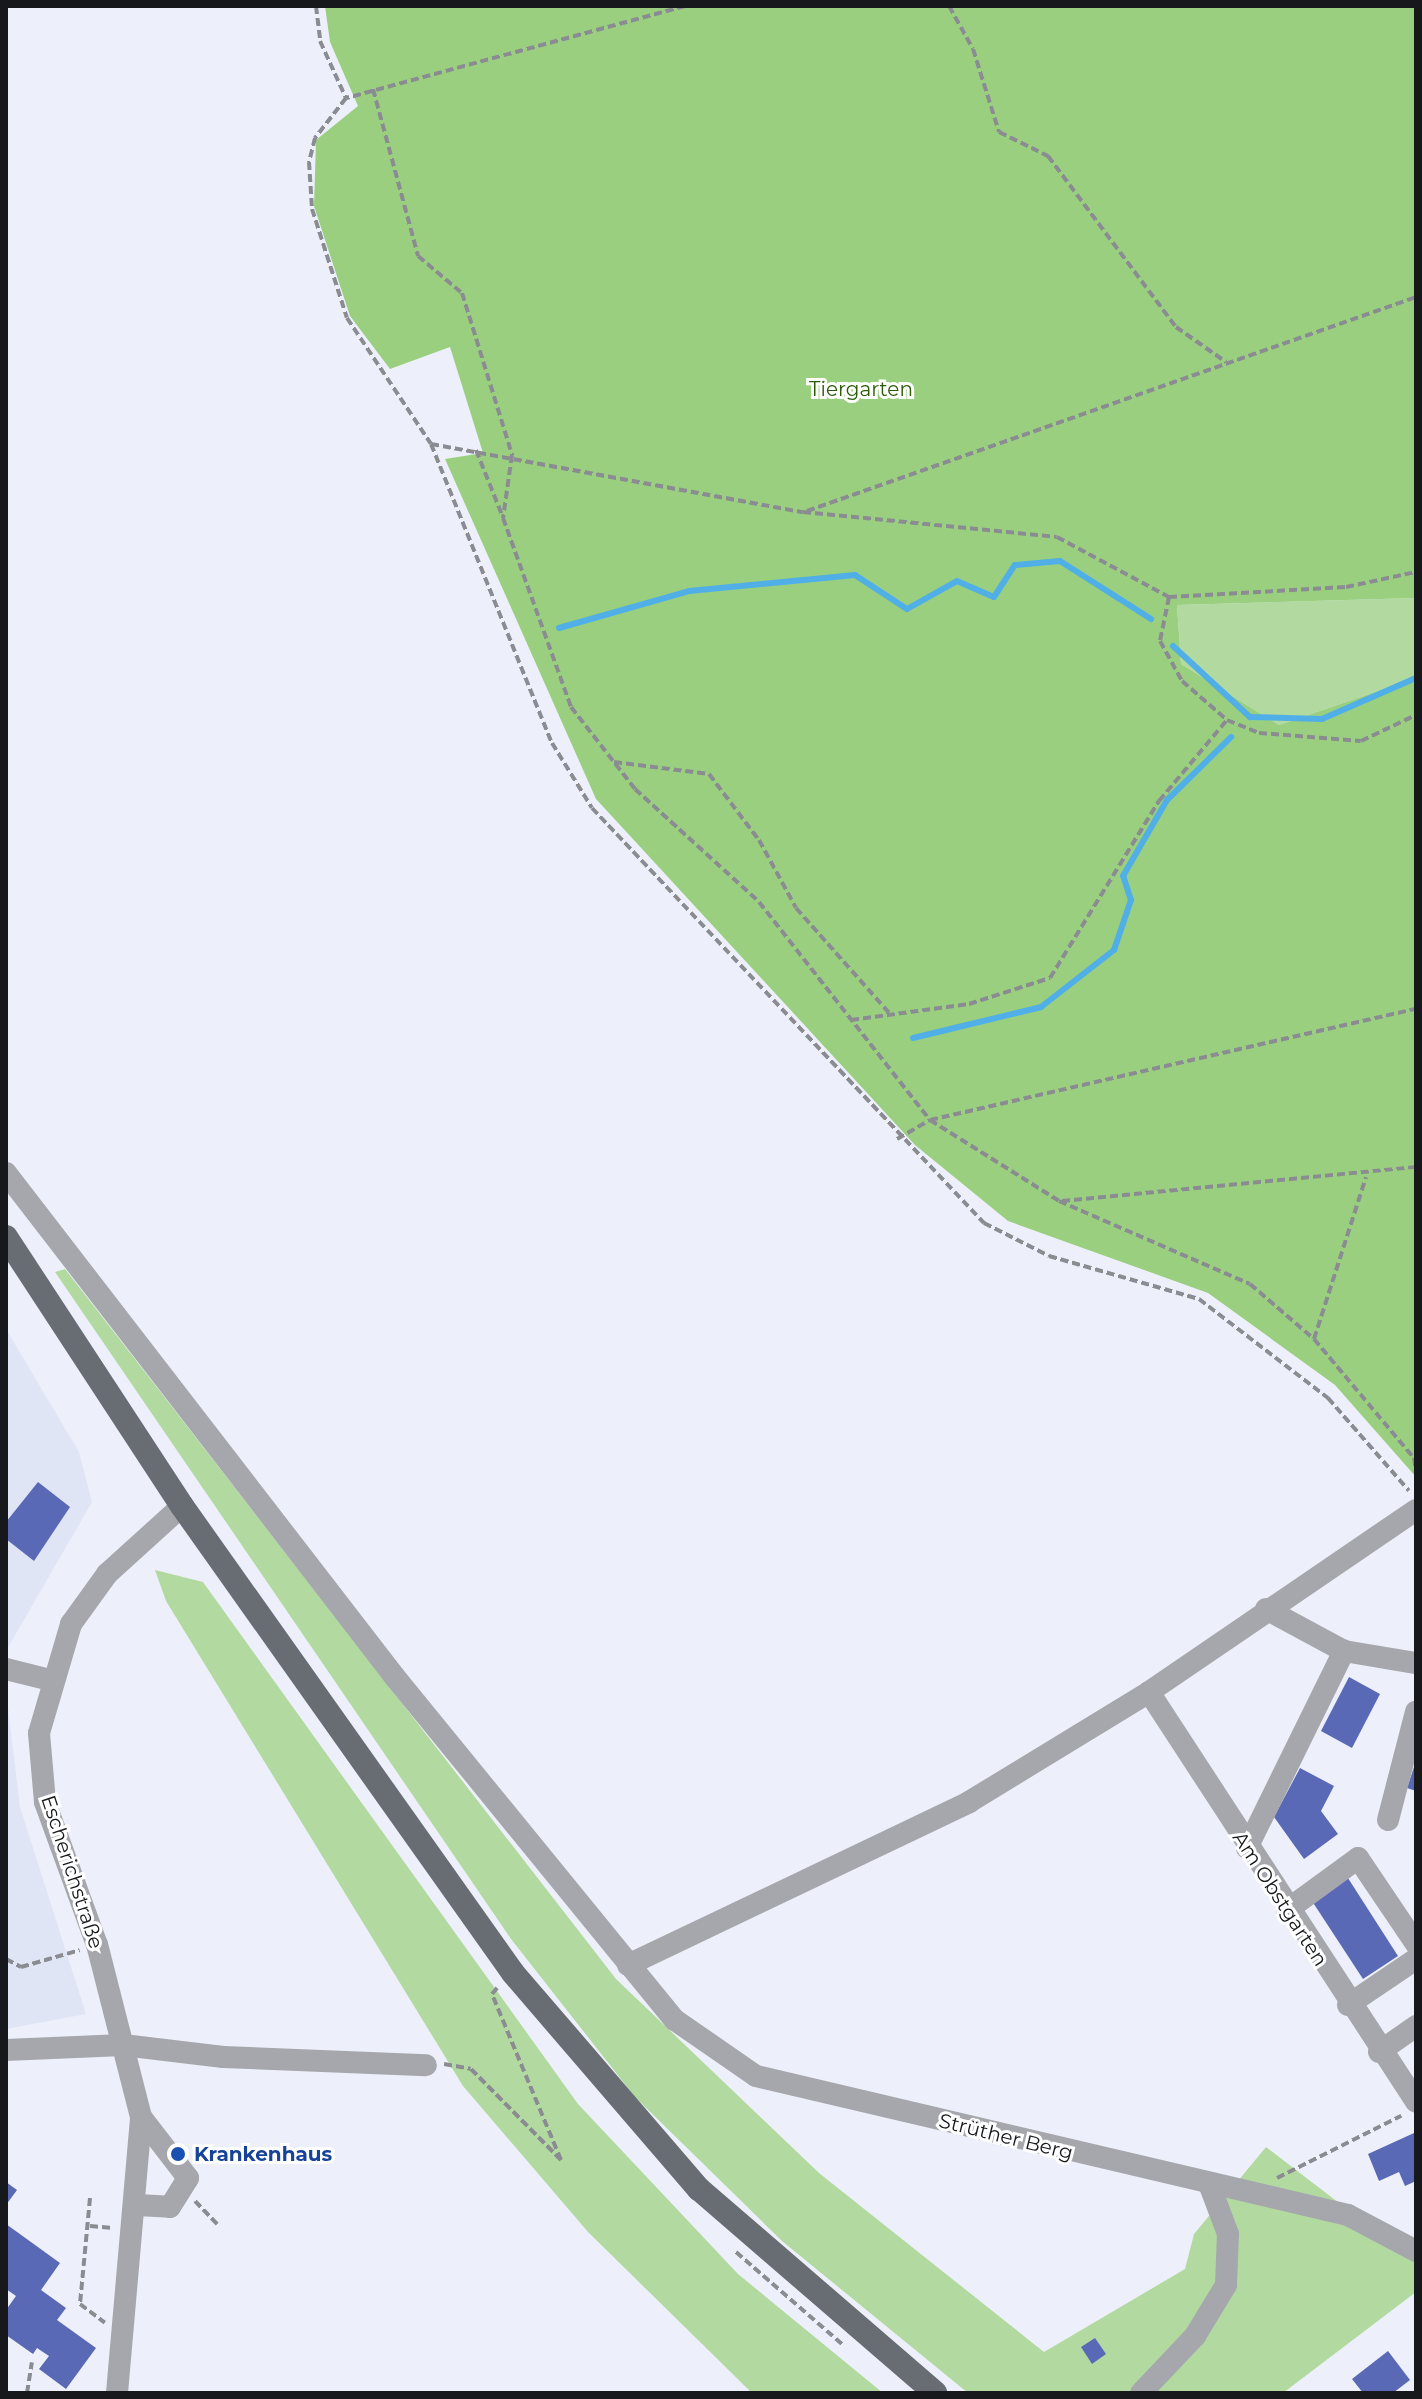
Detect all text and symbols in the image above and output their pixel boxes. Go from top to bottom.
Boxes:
park label: Tiergarten [809,377,913,401]
street label: Escherichstraße [36,1792,108,1952]
street label: Am Obstgarten [1228,1827,1332,1971]
street label: Strüther Berg [936,2109,1076,2165]
place label: Krankenhaus [194,2142,332,2166]
marker: Krankenhaus [169,2145,187,2163]

